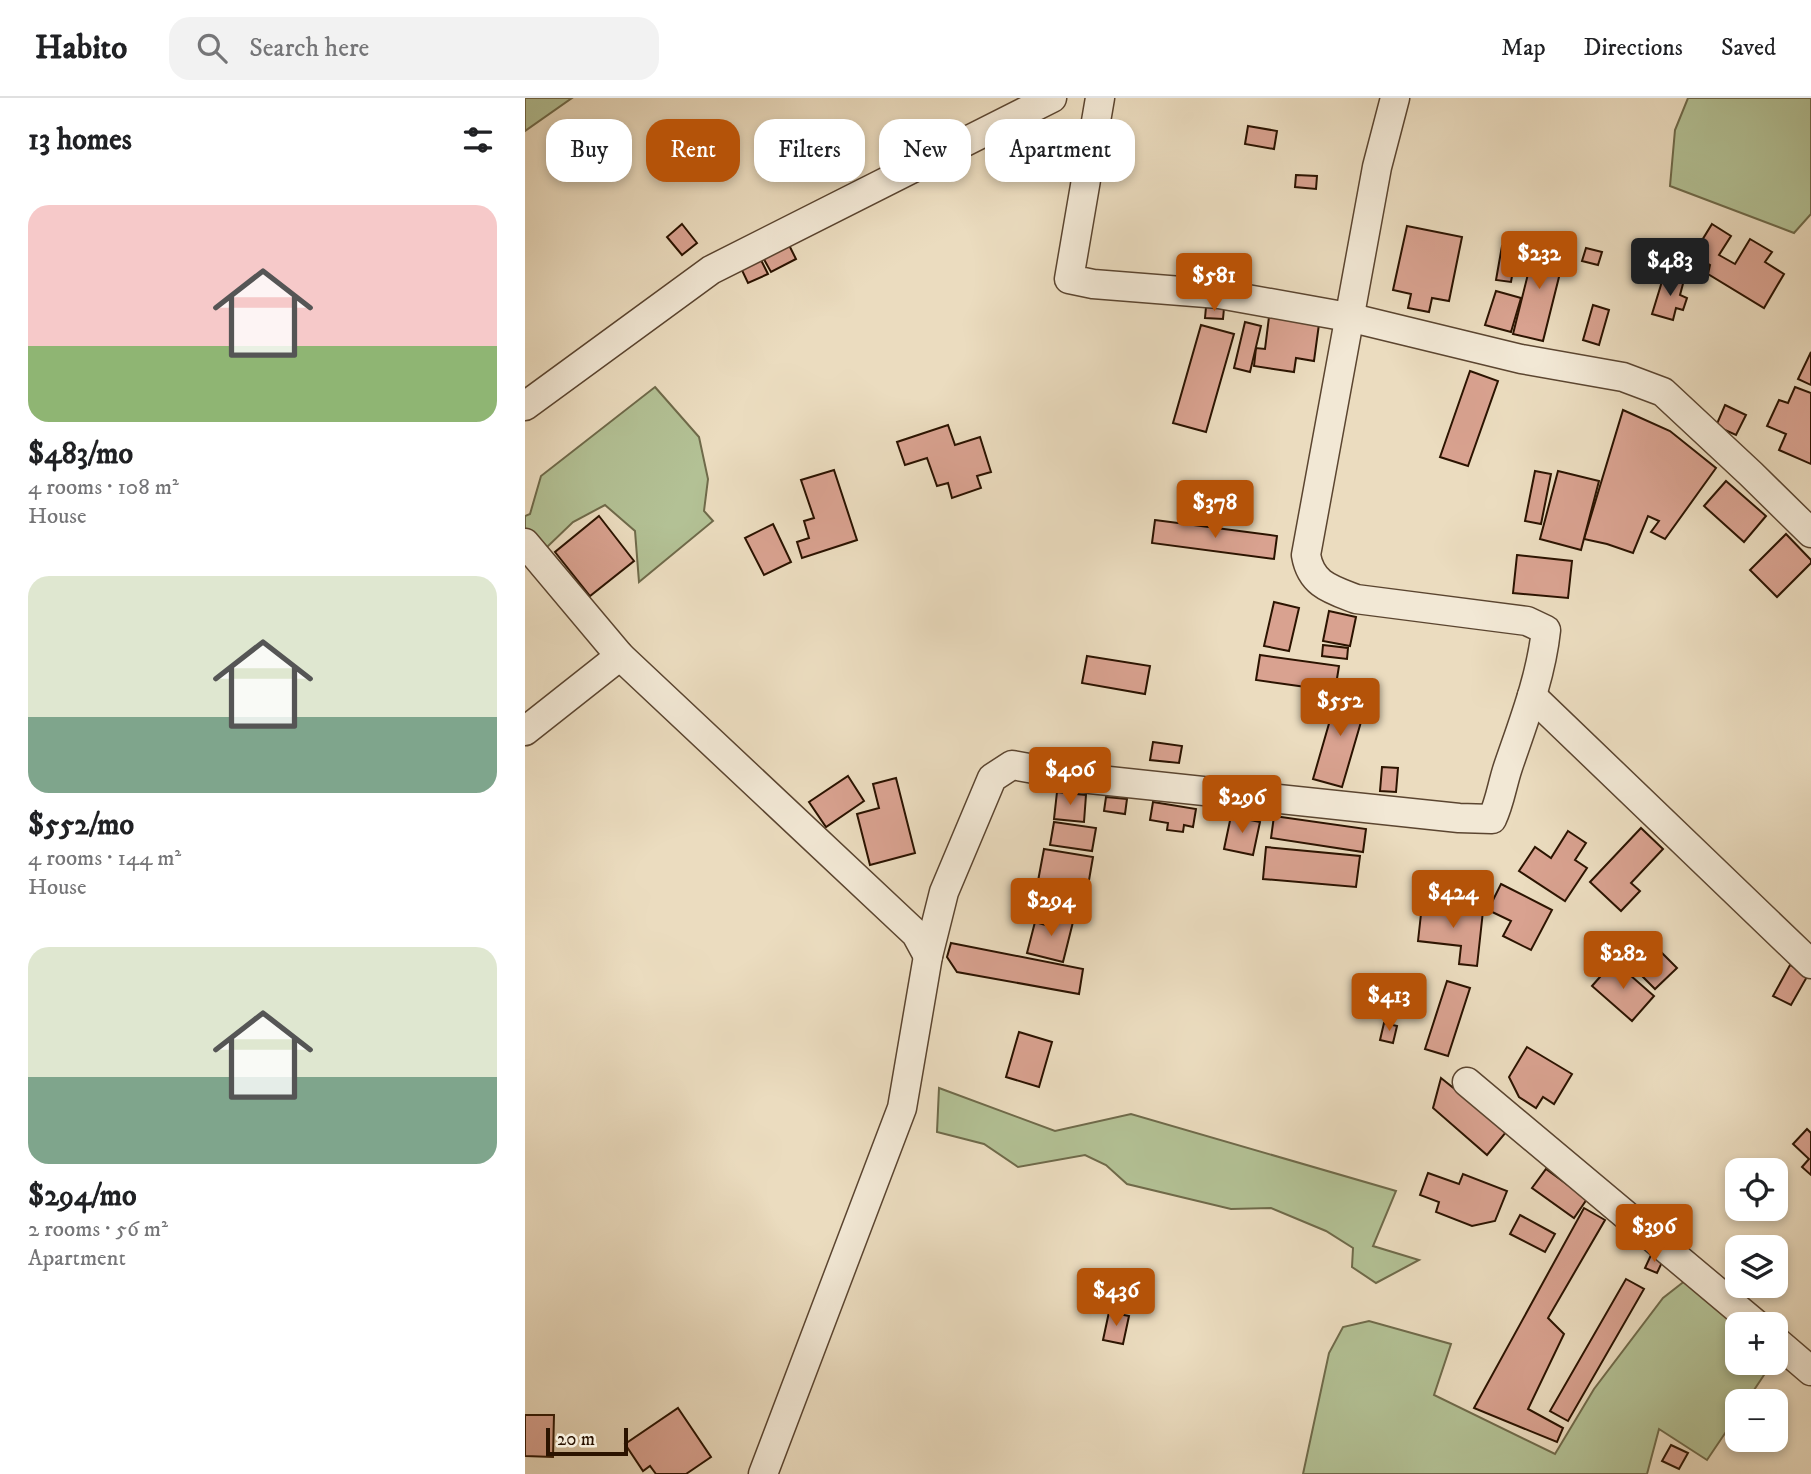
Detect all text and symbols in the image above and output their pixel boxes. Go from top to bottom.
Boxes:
search box [169,17,659,80]
text: Habito [35,28,127,69]
icon: search [193,29,231,67]
text: Search here [249,32,369,65]
text: Map [1501,33,1546,63]
text: Directions [1584,33,1683,63]
text: Saved [1721,33,1776,63]
chip: Buy [546,119,632,182]
chip: Rent [646,119,740,182]
chip: Filters [754,119,865,182]
chip: New [879,119,971,182]
chip: Apartment [985,119,1135,182]
icon: filters [459,121,497,159]
text: 13 homes [28,122,132,159]
pin: $232 [1498,232,1580,291]
pin: $483 [1629,238,1711,298]
text: $232 [1517,239,1561,268]
text: $483 [1647,246,1693,275]
icon: home [200,250,326,376]
pin: $581 [1173,254,1255,313]
text: $581 [1192,261,1236,290]
text: $483/mo [28,436,133,473]
text: 4 rooms · 108 m² [28,473,179,502]
pin: $378 [1174,480,1256,540]
text: $378 [1193,488,1237,517]
text: House [28,502,86,531]
icon: home [200,621,326,747]
pin: $552 [1299,678,1381,738]
text: $552 [1317,686,1363,715]
pin: $406 [1029,748,1111,807]
text: $406 [1045,755,1095,784]
pin: $296 [1201,776,1283,835]
text: $296 [1218,783,1266,812]
text: $552/mo [28,807,134,844]
text: 4 rooms · 144 m² [28,844,181,873]
pin: $424 [1412,870,1494,930]
text: House [28,873,86,902]
pin: $294 [1010,878,1092,938]
text: $424 [1428,878,1478,907]
text: $294 [1027,886,1075,915]
pin: $282 [1582,932,1664,991]
text: $282 [1600,939,1646,968]
pin: $413 [1348,974,1430,1033]
text: $413 [1368,981,1410,1010]
icon: home [200,992,326,1118]
map controls [1725,1158,1788,1452]
button: locate [1725,1158,1788,1221]
text: $294/mo [28,1178,137,1215]
pin: $396 [1613,1204,1695,1264]
text: $396 [1632,1212,1676,1241]
text: 2 rooms · 56 m² [28,1215,168,1244]
button: layers [1725,1235,1788,1298]
text: Apartment [28,1244,126,1273]
pin: $436 [1075,1268,1157,1328]
text: $436 [1093,1276,1139,1305]
button: + [1725,1312,1788,1375]
button: − [1725,1389,1788,1452]
scale bar [546,1425,628,1457]
text: 20 m [557,1428,595,1451]

